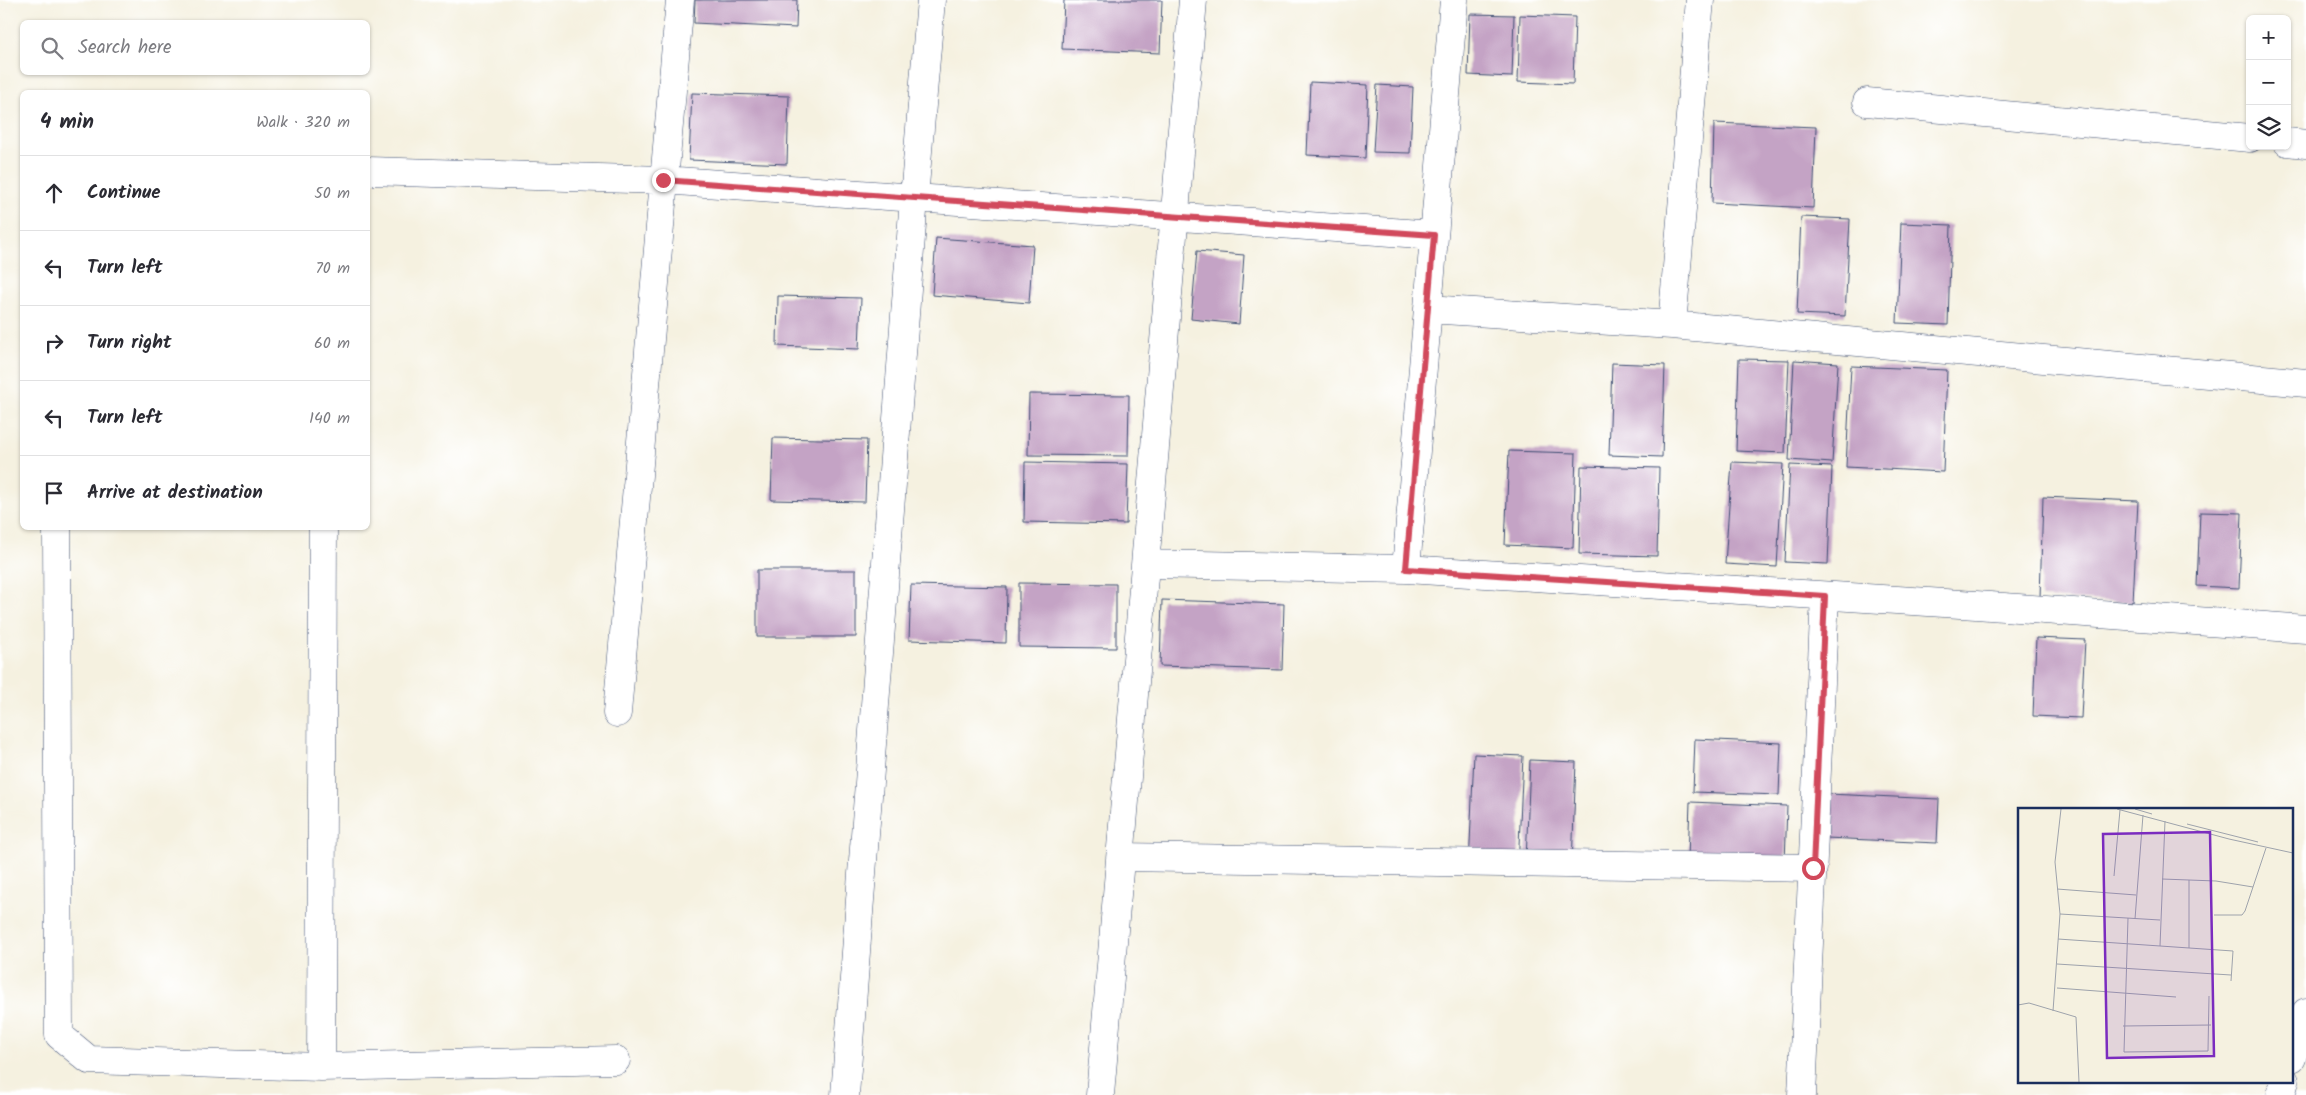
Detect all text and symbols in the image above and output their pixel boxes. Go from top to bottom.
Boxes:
map controls [2246,15,2291,150]
button: + [2246,15,2291,60]
search box [20,20,370,75]
text: Search here [78,33,172,63]
icon: search [38,34,66,62]
button: − [2246,60,2291,105]
button: layers [2246,105,2291,150]
text: 4 min [40,106,94,139]
text: Walk · 320 m [256,110,350,135]
route end [652,169,675,192]
text: Continue [87,178,160,208]
icon: ahead [40,179,68,207]
text: 50 m [314,181,350,206]
text: Turn left [87,253,162,283]
icon: left [40,254,68,282]
text: 70 m [315,256,350,281]
text: Turn right [87,328,172,358]
icon: right [40,329,68,357]
text: 60 m [314,331,350,356]
text: Turn left [87,403,162,433]
icon: left [40,404,68,432]
text: 140 m [309,406,350,431]
text: Arrive at destination [87,478,263,508]
icon: arrive [40,479,68,507]
inset map [2018,808,2294,1082]
route start [1802,857,1825,880]

